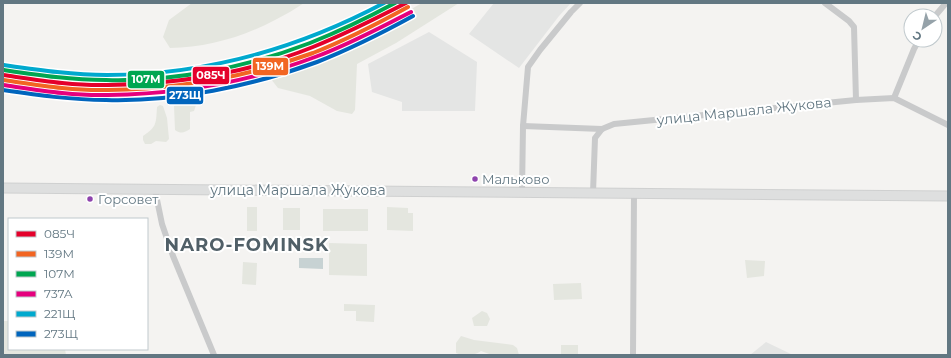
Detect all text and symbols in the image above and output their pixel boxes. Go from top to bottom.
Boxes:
north arrow [903,8,943,48]
text: С [910,28,925,44]
line badge: 139М [252,57,289,76]
text: 139М [256,59,284,73]
line badge: 085Ч [192,66,230,85]
text: 085Ч [196,68,226,82]
line badge: 107М [127,70,165,89]
text: 107М [131,72,161,86]
line badge: 273Щ [166,86,204,105]
text: 273Щ [169,88,202,102]
street label: улица Маршала Жукова [655,93,832,129]
place label: Мальково [482,171,549,187]
marker: Мальково [470,174,480,184]
street label: улица Маршала Жукова [209,181,386,199]
place label: Горсовет [98,191,159,207]
marker: Горсовет [85,194,95,204]
legend [8,218,148,350]
text: 085Ч [44,226,75,241]
district label: NARO-FOMINSK [165,234,329,256]
text: 139М [44,246,74,261]
text: 107М [44,266,75,281]
text: 737А [44,286,73,301]
text: 221Щ [44,306,76,321]
text: 273Щ [44,326,79,341]

